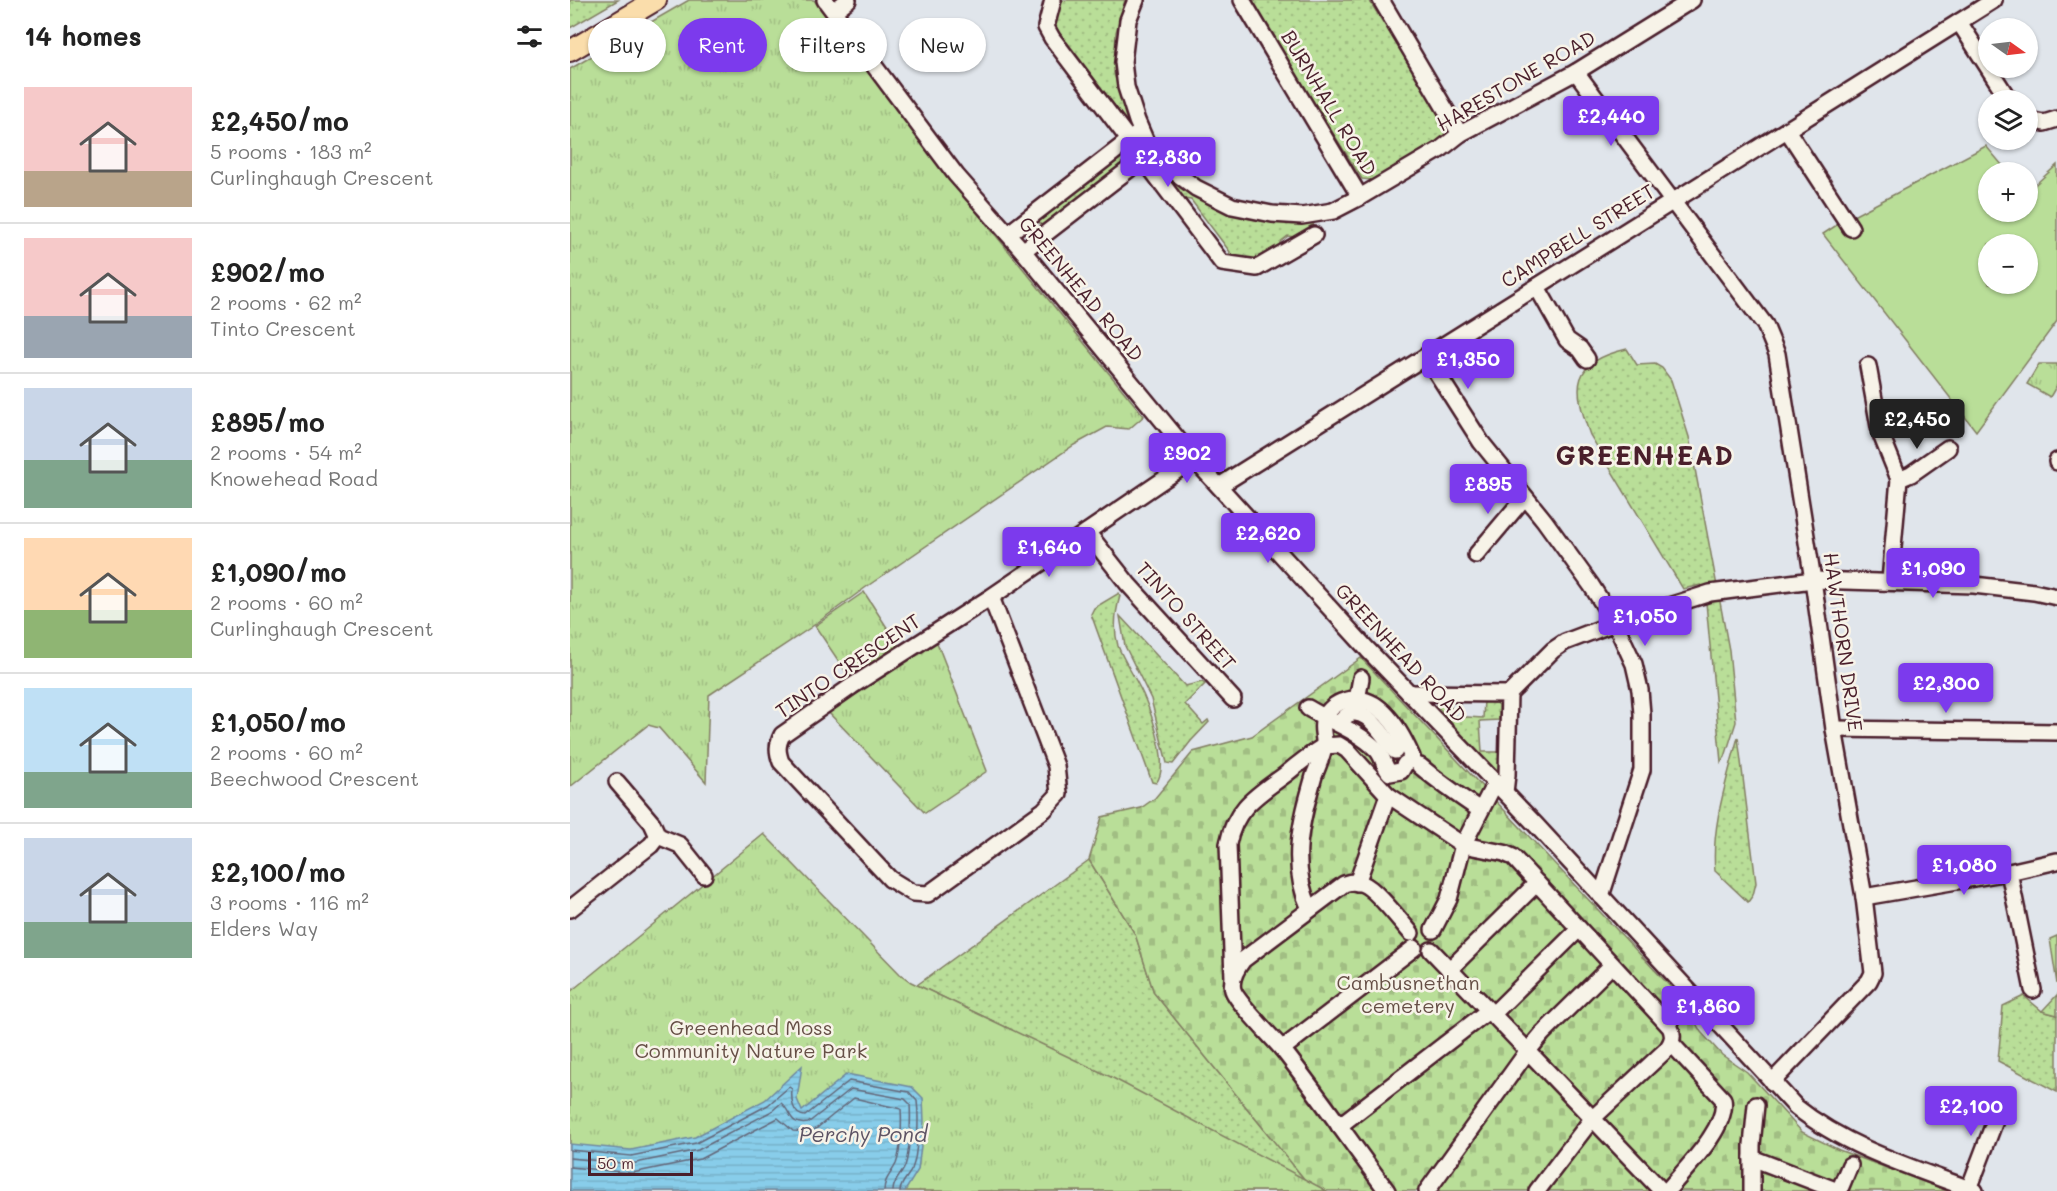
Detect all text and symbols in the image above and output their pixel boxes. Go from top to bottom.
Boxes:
chip: Buy [588,18,666,72]
chip: Rent [678,18,767,72]
chip: Filters [779,18,887,72]
chip: New [899,18,986,72]
north arrow [1978,18,2038,78]
map controls [1978,18,2038,294]
text: 14 homes [24,19,142,53]
icon: filters [513,20,546,53]
street label: HARESTONE ROAD [1431,24,1600,136]
street label: BURNHALL ROAD [1276,25,1384,180]
button: layers [1978,90,2038,150]
pin: £2,440 [1562,96,1660,147]
text: £2,440 [1577,102,1645,128]
text: £2,450/mo [210,104,349,138]
icon: home [72,111,144,183]
pin: £2,830 [1119,137,1217,188]
text: 5 rooms · 183 m² [210,138,372,164]
text: £2,830 [1134,143,1202,169]
button: + [1978,162,2038,222]
text: Curlinghaugh Crescent [210,164,433,190]
street label: CAMPBELL STREET [1496,177,1659,293]
street label: GREENHEAD ROAD [1014,211,1150,366]
button: − [1978,234,2038,294]
text: £902/mo [210,255,325,289]
icon: home [72,262,144,334]
text: 2 rooms · 62 m² [210,289,362,315]
text: Tinto Crescent [210,315,356,341]
pin: £1,350 [1419,339,1517,390]
text: £1,350 [1436,345,1500,371]
pin: £2,450 [1868,399,1966,450]
text: £895/mo [210,405,325,439]
text: £2,450 [1884,405,1950,431]
icon: home [72,412,144,484]
pin: £902 [1151,433,1223,484]
district label: GREENHEAD [1556,438,1734,472]
text: 2 rooms · 54 m² [210,439,362,465]
text: £902 [1163,439,1211,465]
pin: £895 [1452,464,1524,515]
text: Knowehead Road [210,465,378,491]
text: £895 [1464,470,1512,496]
pin: £2,620 [1219,513,1317,564]
text: £2,620 [1235,519,1301,545]
pin: £1,640 [1000,527,1098,578]
text: £1,640 [1016,533,1082,559]
pin: £1,090 [1884,548,1982,599]
street label: HAWTHORN DRIVE [1819,551,1869,733]
text: £1,090 [1900,554,1966,580]
text: £1,090/mo [210,555,346,589]
street label: TINTO STREET [1131,556,1242,675]
icon: home [72,562,144,634]
street label: GREENHEAD ROAD [1330,577,1473,727]
text: 2 rooms · 60 m² [210,589,363,615]
pin: £1,050 [1596,596,1694,647]
text: £1,050 [1613,602,1677,628]
street label: TINTO CRESCENT [770,607,925,723]
text: Curlinghaugh Crescent [210,615,433,641]
pin: £2,300 [1897,663,1995,714]
text: £2,300 [1912,669,1980,695]
text: £1,050/mo [210,705,346,739]
icon: home [72,712,144,784]
text: 2 rooms · 60 m² [210,739,363,765]
text: Beechwood Crescent [210,765,419,791]
pin: £1,080 [1915,845,2013,896]
text: £1,080 [1931,851,1997,877]
text: £2,100/mo [210,855,345,889]
icon: home [72,862,144,934]
text: 3 rooms · 116 m² [210,889,369,915]
text: Elders Way [210,915,318,941]
park label: Cambusnethan cemetery [1336,969,1480,1018]
pin: £1,860 [1659,986,1757,1037]
text: £1,860 [1676,992,1740,1018]
park label: Greenhead Moss Community Nature Park [635,1014,867,1063]
pin: £2,100 [1922,1086,2020,1137]
text: £2,100 [1939,1092,2003,1118]
water label: Perchy Pond [799,1120,929,1147]
scale bar [588,1149,693,1176]
text: 50 m [597,1152,634,1173]

